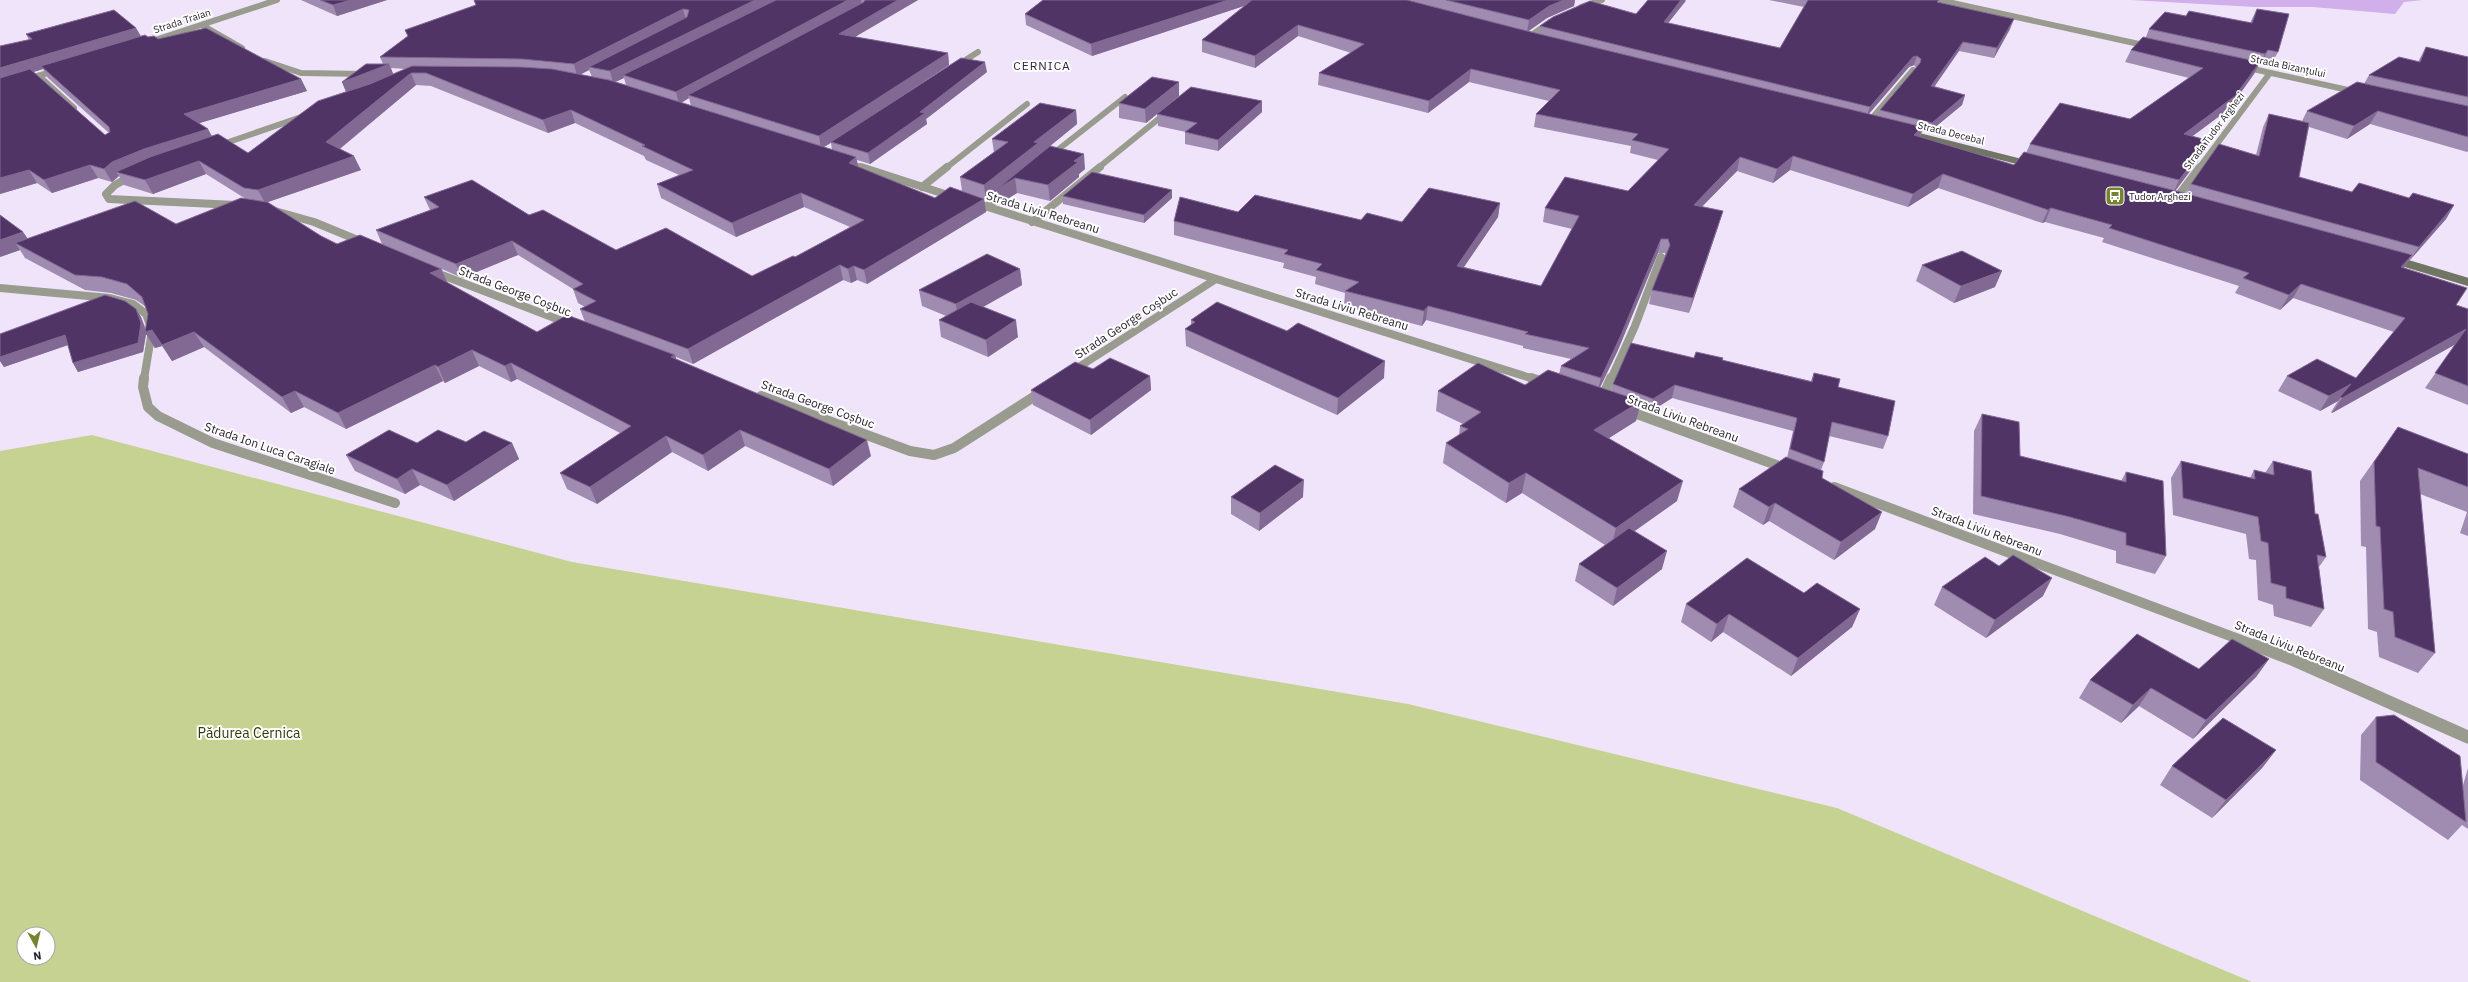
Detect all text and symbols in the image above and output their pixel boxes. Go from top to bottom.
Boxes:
street label: Strada Traian [152,6,212,36]
street label: Strada Bizanțului [2249,52,2327,80]
district label: CERNICA [1013,58,1071,73]
street label: Strada Tudor Arghezi [2181,90,2247,172]
street label: Strada Decebal [1916,118,1986,148]
bus stop icon: Tudor Arghezi [2104,185,2126,207]
street label: Strada Liviu Rebreanu [985,188,1101,236]
place label: Tudor Arghezi [2129,190,2191,203]
street label: Strada George Coșbuc [457,263,573,319]
street label: Strada George Coșbuc [1072,284,1180,362]
street label: Strada Liviu Rebreanu [1294,285,1410,333]
street label: Strada George Coșbuc [759,377,877,431]
street label: Strada Liviu Rebreanu [1625,391,1741,445]
street label: Strada Ion Luca Caragiale [203,419,338,478]
street label: Strada Liviu Rebreanu [1929,503,2045,559]
street label: Strada Liviu Rebreanu [2233,617,2347,675]
park label: Pădurea Cernica [198,724,301,742]
north arrow [16,926,56,966]
text: N [32,948,42,963]

